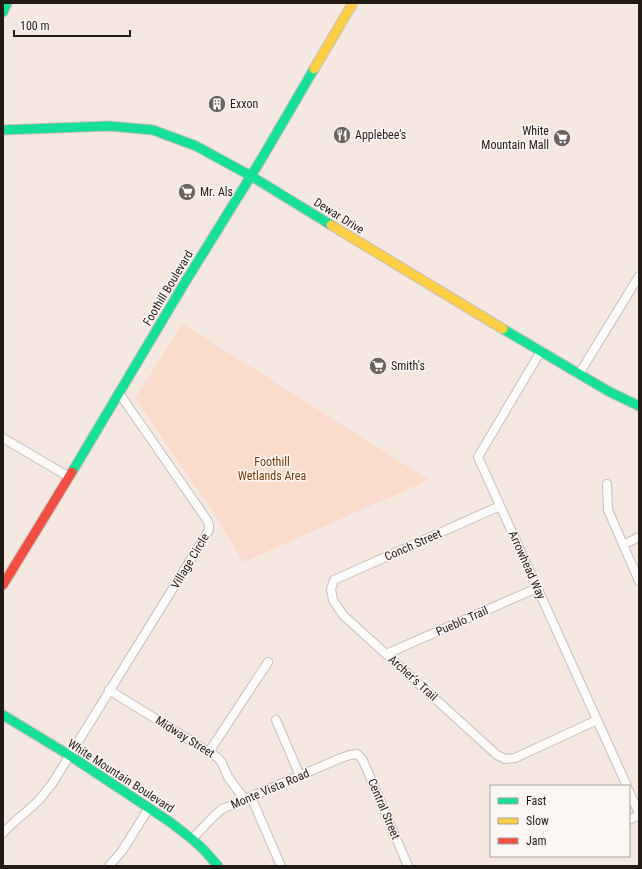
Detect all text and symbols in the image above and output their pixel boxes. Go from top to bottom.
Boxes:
scale bar [14,12,130,38]
text: 100 m [20,19,50,33]
building icon: Exxon [207,94,227,114]
place label: Exxon [230,97,258,111]
place label: White Mountain Mall [481,124,549,152]
restaurant icon: Applebee's [332,125,352,145]
place label: Applebee's [355,128,406,142]
supermarket icon: White Mountain Mall [552,128,572,148]
supermarket icon: Mr. Als [177,182,197,202]
place label: Mr. Als [200,185,233,199]
street label: Dewar Drive [311,195,367,237]
street label: Foothill Boulevard [140,248,196,328]
supermarket icon: Smith's [368,356,388,376]
place label: Smith's [391,359,425,373]
park label: Foothill Wetlands Area [238,455,306,483]
street label: Conch Street [382,526,444,564]
street label: Arrowhead Way [506,529,548,601]
street label: Village Circle [168,530,212,591]
street label: Pueblo Trail [434,603,490,639]
street label: Archer's Trail [386,652,440,704]
street label: Midway Street [153,713,218,761]
street label: White Mountain Boulevard [65,736,177,816]
street label: Monte Vista Road [229,766,311,812]
street label: Central Street [365,777,403,842]
legend [490,785,630,857]
text: Fast [526,794,547,808]
text: Slow [526,814,549,828]
text: Jam [526,834,547,848]

